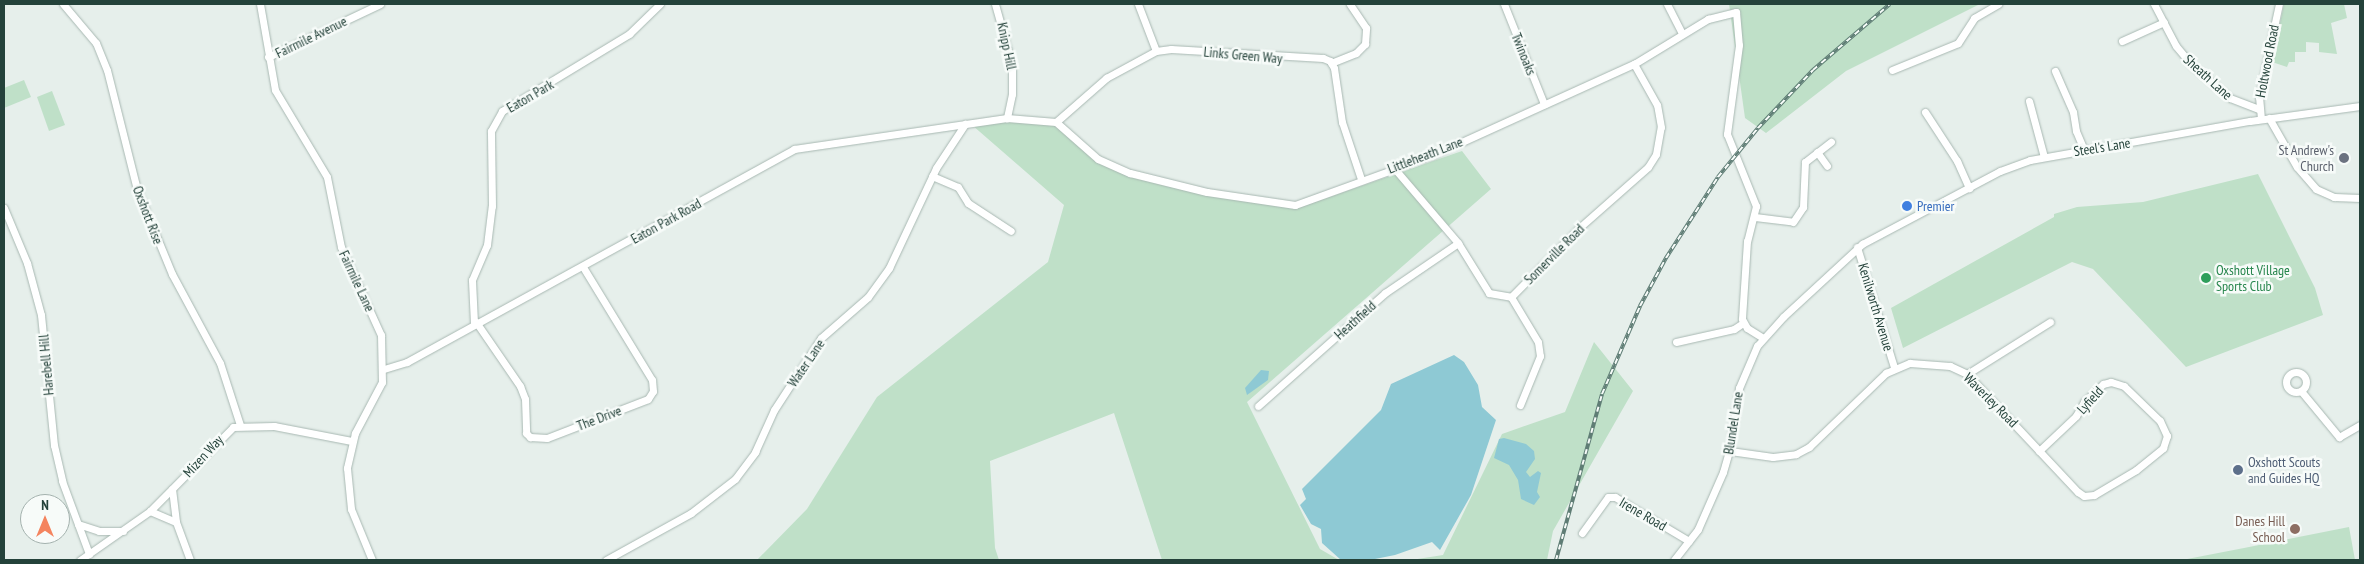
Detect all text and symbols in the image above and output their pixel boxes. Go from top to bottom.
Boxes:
street label: Fairmile Avenue [272,12,350,62]
street label: Knipp Hill [994,21,1020,71]
street label: Holtwood Road [2252,23,2282,99]
street label: Twinoaks [1508,30,1540,78]
street label: Links Green Way [1203,43,1283,67]
street label: Sheath Lane [2180,51,2236,103]
street label: Eaton Park [504,76,556,116]
street label: Littleheath Lane [1385,133,1465,177]
street label: Steel's Lane [2072,134,2132,160]
place label: St Andrew's Church [2278,142,2334,174]
marker: St Andrew's Church [2338,152,2350,164]
street label: Oxshott Rise [129,184,167,246]
street label: Eaton Park Road [628,195,704,247]
place label: Premier [1917,198,1954,214]
marker: Premier [1901,200,1913,212]
street label: Somerville Road [1520,220,1588,288]
street label: Fairmile Lane [336,248,378,314]
street label: Kenilworth Avenue [1855,261,1897,353]
place label: Oxshott Village Sports Club [2216,262,2290,294]
marker: Oxshott Village Sports Club [2200,272,2212,284]
street label: Heathfield [1331,297,1379,343]
street label: Harebell Hill [35,334,57,396]
street label: Water Lane [784,336,828,390]
street label: Waverley Road [1960,369,2022,431]
street label: Lyfield [2073,383,2107,417]
street label: Blundel Lane [1720,390,1746,456]
street label: The Drive [574,402,624,434]
street label: Mizen Way [179,431,227,481]
place label: Oxshott Scouts and Guides HQ [2248,454,2320,487]
marker: Oxshott Scouts and Guides HQ [2232,464,2244,476]
north arrow [20,494,70,544]
street label: Irene Road [1616,494,1670,534]
text: N [41,496,49,514]
place label: Danes Hill School [2235,513,2285,546]
marker: Danes Hill School [2289,523,2301,535]

